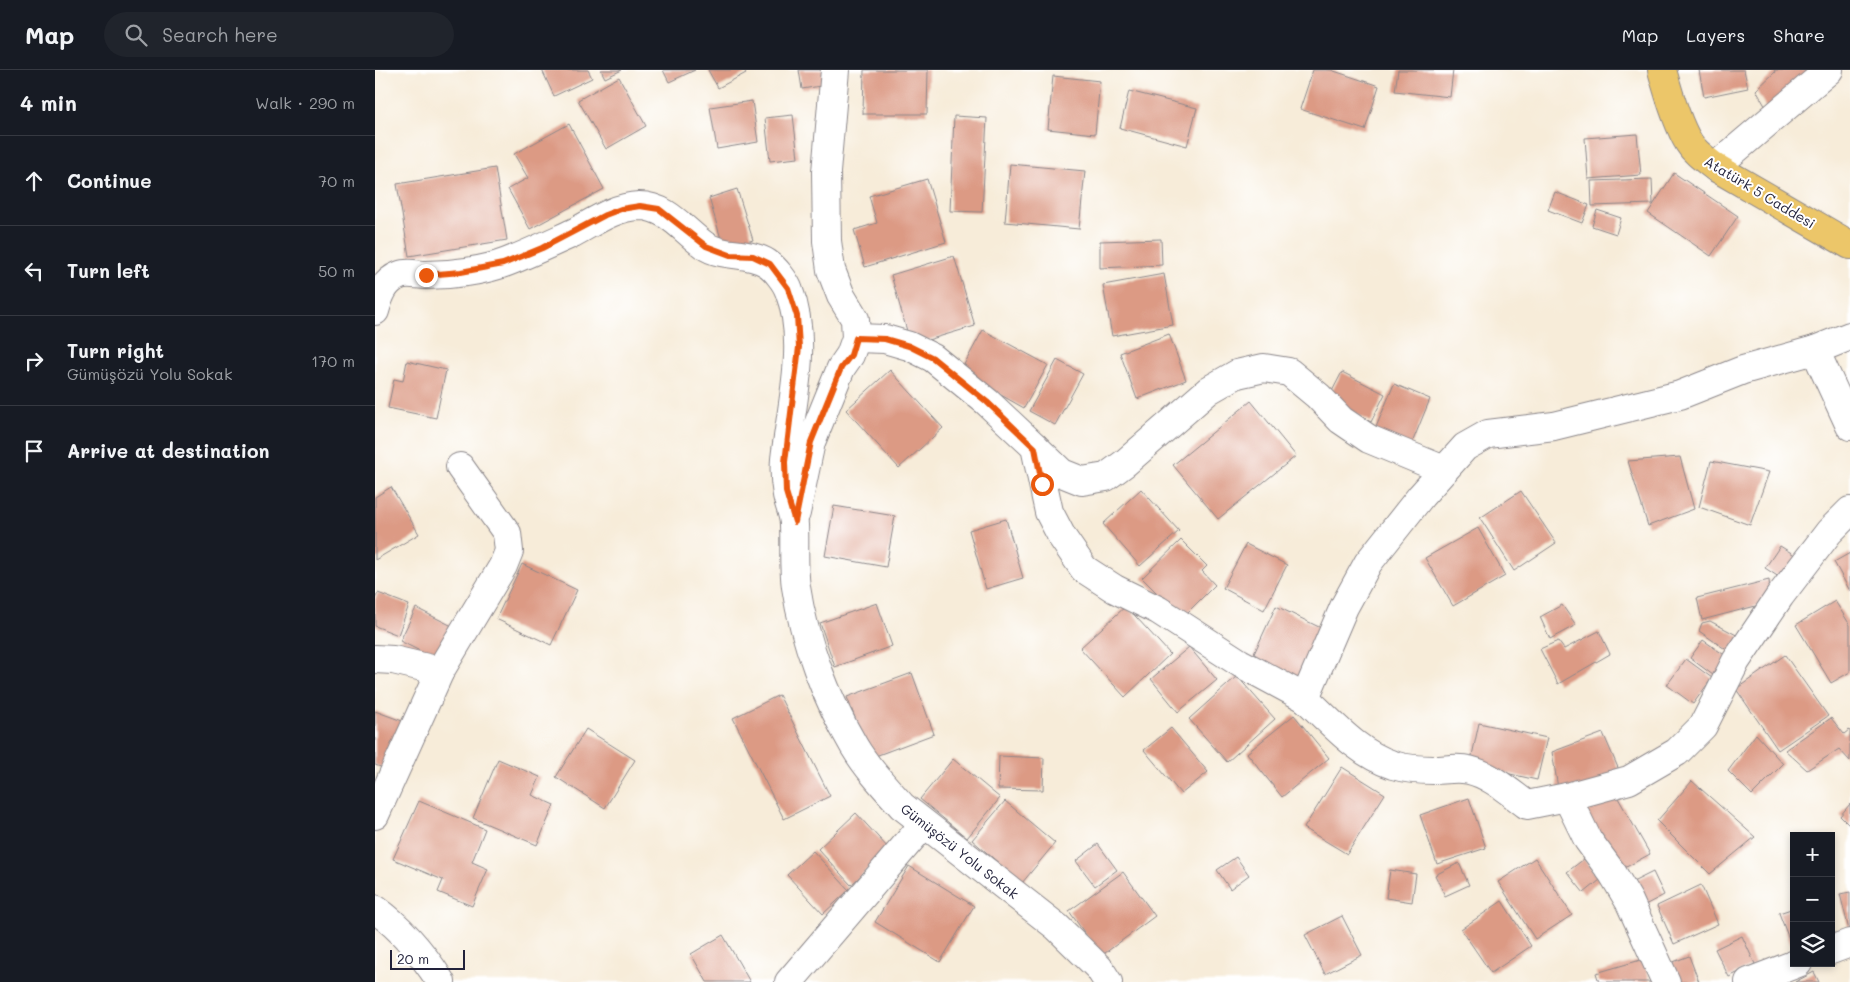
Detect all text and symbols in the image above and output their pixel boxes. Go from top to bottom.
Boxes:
search box [104,12,454,57]
text: Map [25,19,74,50]
icon: search [122,21,150,49]
text: Search here [162,22,278,47]
text: Map [1622,23,1658,47]
text: Layers [1686,23,1745,47]
text: Share [1773,23,1825,47]
text: 4 min [20,89,77,116]
text: Walk · 290 m [255,92,355,113]
street label: Atatürk 5 Caddesi [1701,151,1819,233]
icon: ahead [20,167,48,195]
text: Continue [67,168,152,193]
text: 70 m [318,170,355,191]
icon: left [20,257,48,285]
text: Turn left [67,258,150,283]
text: 50 m [318,260,355,281]
route end [415,264,438,287]
text: Turn right [67,338,164,363]
icon: right [20,347,48,375]
text: 170 m [311,350,355,371]
text: Gümüşözü Yolu Sokak [67,363,232,384]
icon: arrive [20,437,48,465]
text: Arrive at destination [67,438,270,463]
route start [1031,473,1054,496]
street label: Gümüşözü Yolu Sokak [897,799,1023,903]
map controls [1790,832,1835,967]
button: + [1790,832,1835,877]
button: − [1790,877,1835,922]
button: layers [1790,922,1835,967]
scale bar [390,947,465,970]
text: 20 m [397,949,429,968]

